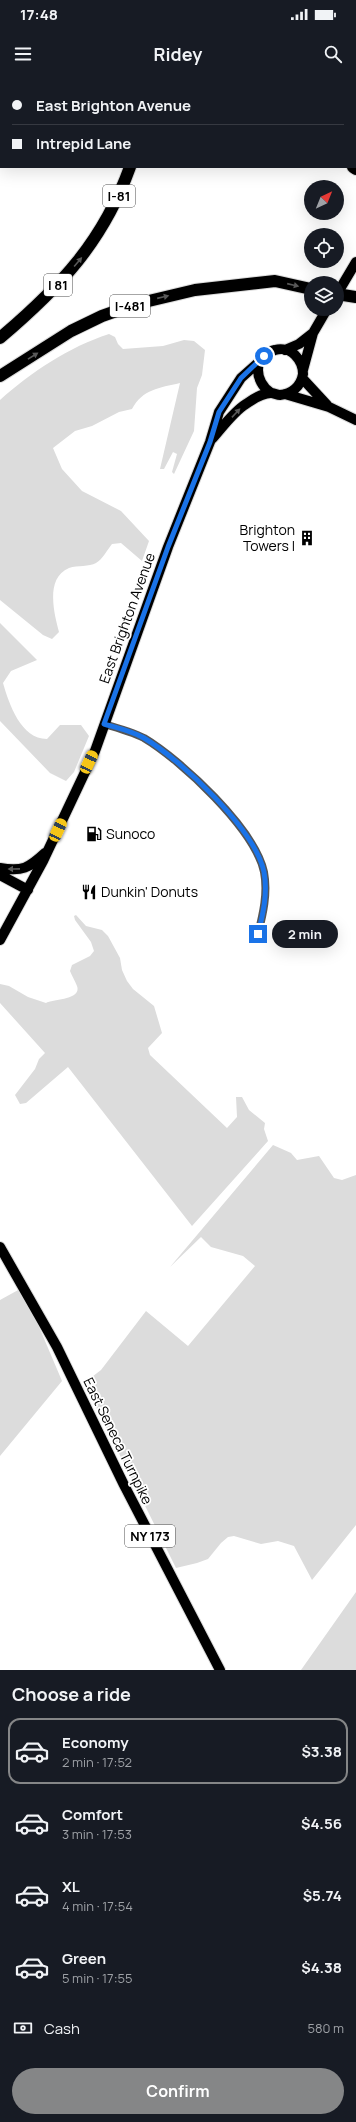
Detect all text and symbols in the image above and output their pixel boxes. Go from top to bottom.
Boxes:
text: 17:48 [20,4,58,25]
text: Ridey [154,42,202,66]
icon: menu [12,43,34,65]
icon: search [322,43,344,65]
text: East Brighton Avenue [36,95,191,116]
text: Intrepid Lane [36,133,131,154]
north arrow [304,180,344,220]
map controls [304,180,344,316]
road number: I-81 [103,185,135,207]
button: locate [304,228,344,268]
one-way arrow [73,257,82,267]
road number: I 81 [44,274,72,296]
button: layers [304,276,344,316]
one-way arrow [287,282,299,288]
one-way arrow [157,294,170,300]
road number: I-481 [110,295,150,317]
route start [255,347,273,365]
one-way arrow [27,352,39,359]
one-way arrow [231,408,241,418]
place label: Brighton Towers I [240,520,295,555]
building icon: Brighton Towers I [298,529,316,547]
street label: East Brighton Avenue [94,550,159,686]
car [78,749,100,775]
car [47,817,69,843]
place label: Sunoco [106,824,155,843]
fuel station icon: Sunoco [85,825,103,843]
one-way arrow [7,866,20,872]
place label: Dunkin' Donuts [101,882,198,901]
restaurant icon: Dunkin' Donuts [80,883,98,901]
callout: 2 min [272,920,338,948]
route end [249,925,267,943]
text: 2 min [288,925,322,943]
street label: East Seneca Turnpike [80,1374,157,1507]
road number: NY 173 [125,1525,175,1547]
text: Choose a ride [12,1682,131,1706]
text: Economy [62,1732,129,1753]
icon: car [14,1733,50,1769]
text: $3.38 [301,1741,342,1762]
text: 2 min · 17:52 [62,1753,132,1771]
text: Comfort [62,1804,123,1825]
icon: car [14,1805,50,1841]
text: $4.56 [301,1813,342,1834]
text: 3 min · 17:53 [62,1825,132,1843]
text: XL [62,1876,80,1897]
icon: car [14,1877,50,1913]
text: $5.74 [303,1885,342,1906]
text: 4 min · 17:54 [62,1897,133,1915]
text: Green [62,1948,106,1969]
icon: car [14,1949,50,1985]
text: $4.38 [301,1957,342,1978]
text: 5 min · 17:55 [62,1969,133,1987]
icon: cash [12,2017,34,2039]
text: Cash [44,2018,80,2039]
text: 580 m [307,2019,344,2037]
button: Confirm [12,2068,344,2114]

